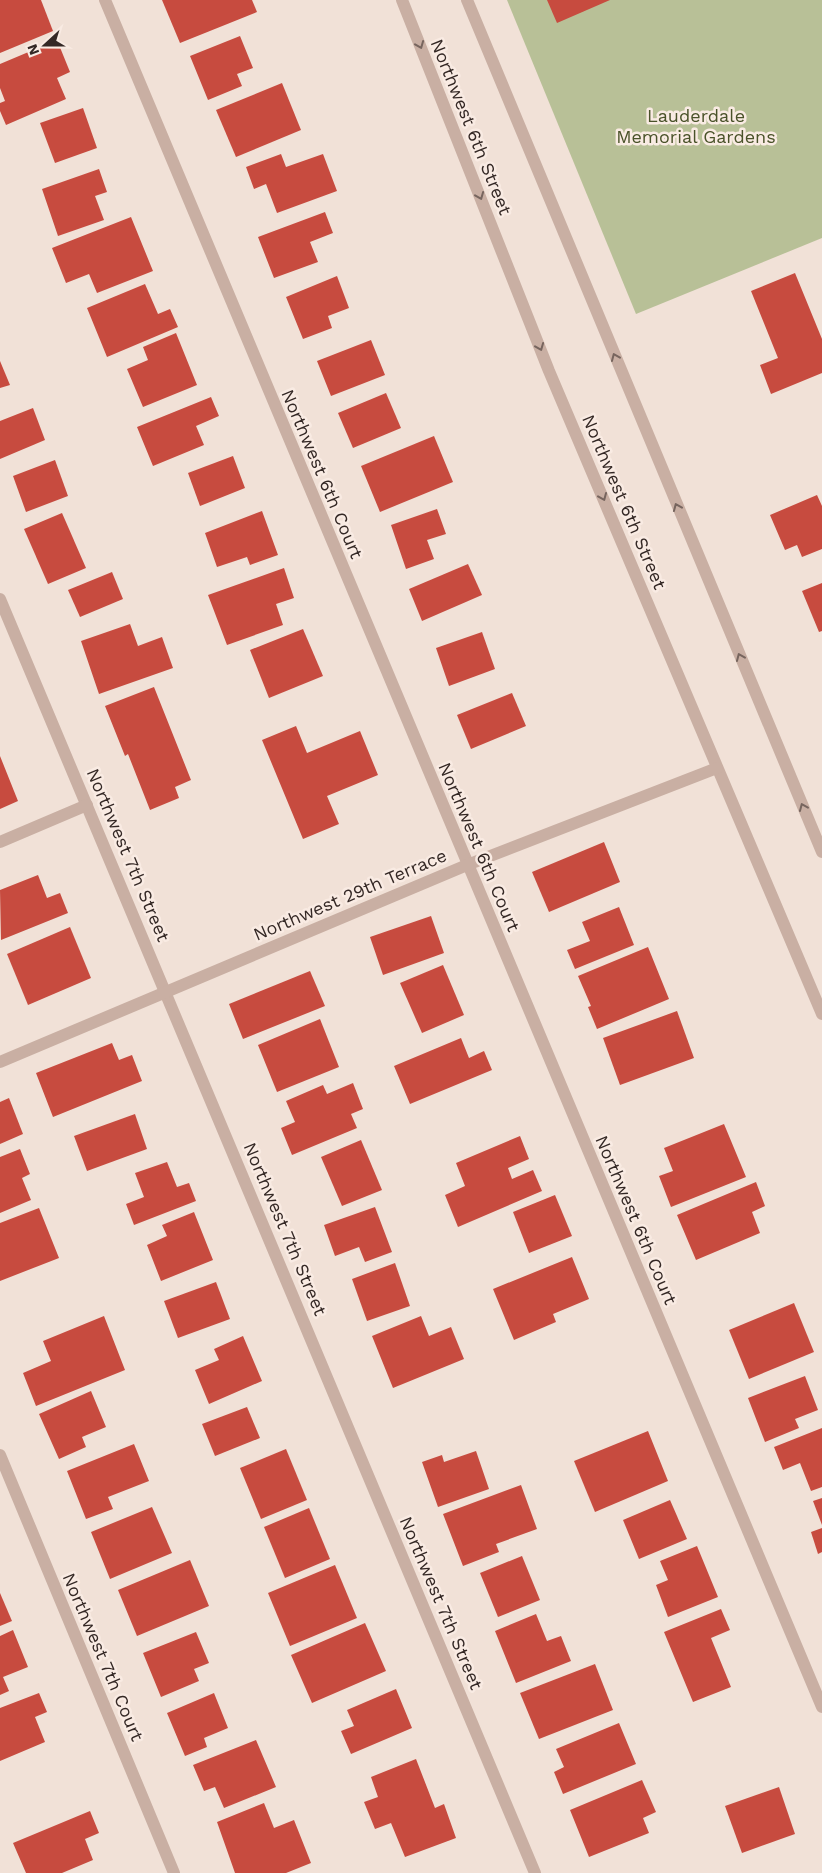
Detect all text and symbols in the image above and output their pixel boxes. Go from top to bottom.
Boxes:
north arrow [20,20,70,70]
street label: Northwest 6th Street [427,36,516,218]
one-way arrow [414,40,424,49]
text: N [24,42,42,57]
park label: Lauderdale Memorial Gardens [616,105,776,147]
one-way arrow [474,191,484,200]
one-way arrow [534,342,544,351]
one-way arrow [610,353,621,362]
street label: Northwest 6th Court [277,386,368,562]
street label: Northwest 6th Street [578,411,671,593]
one-way arrow [596,492,607,501]
one-way arrow [673,503,684,512]
one-way arrow [736,653,747,662]
street label: Northwest 6th Court [434,759,525,935]
street label: Northwest 7th Street [82,765,175,945]
one-way arrow [799,803,810,812]
street label: Northwest 29th Terrace [250,844,450,945]
street label: Northwest 6th Court [591,1132,682,1308]
street label: Northwest 7th Street [239,1139,332,1319]
street label: Northwest 7th Street [395,1513,488,1693]
street label: Northwest 7th Court [59,1570,149,1744]

